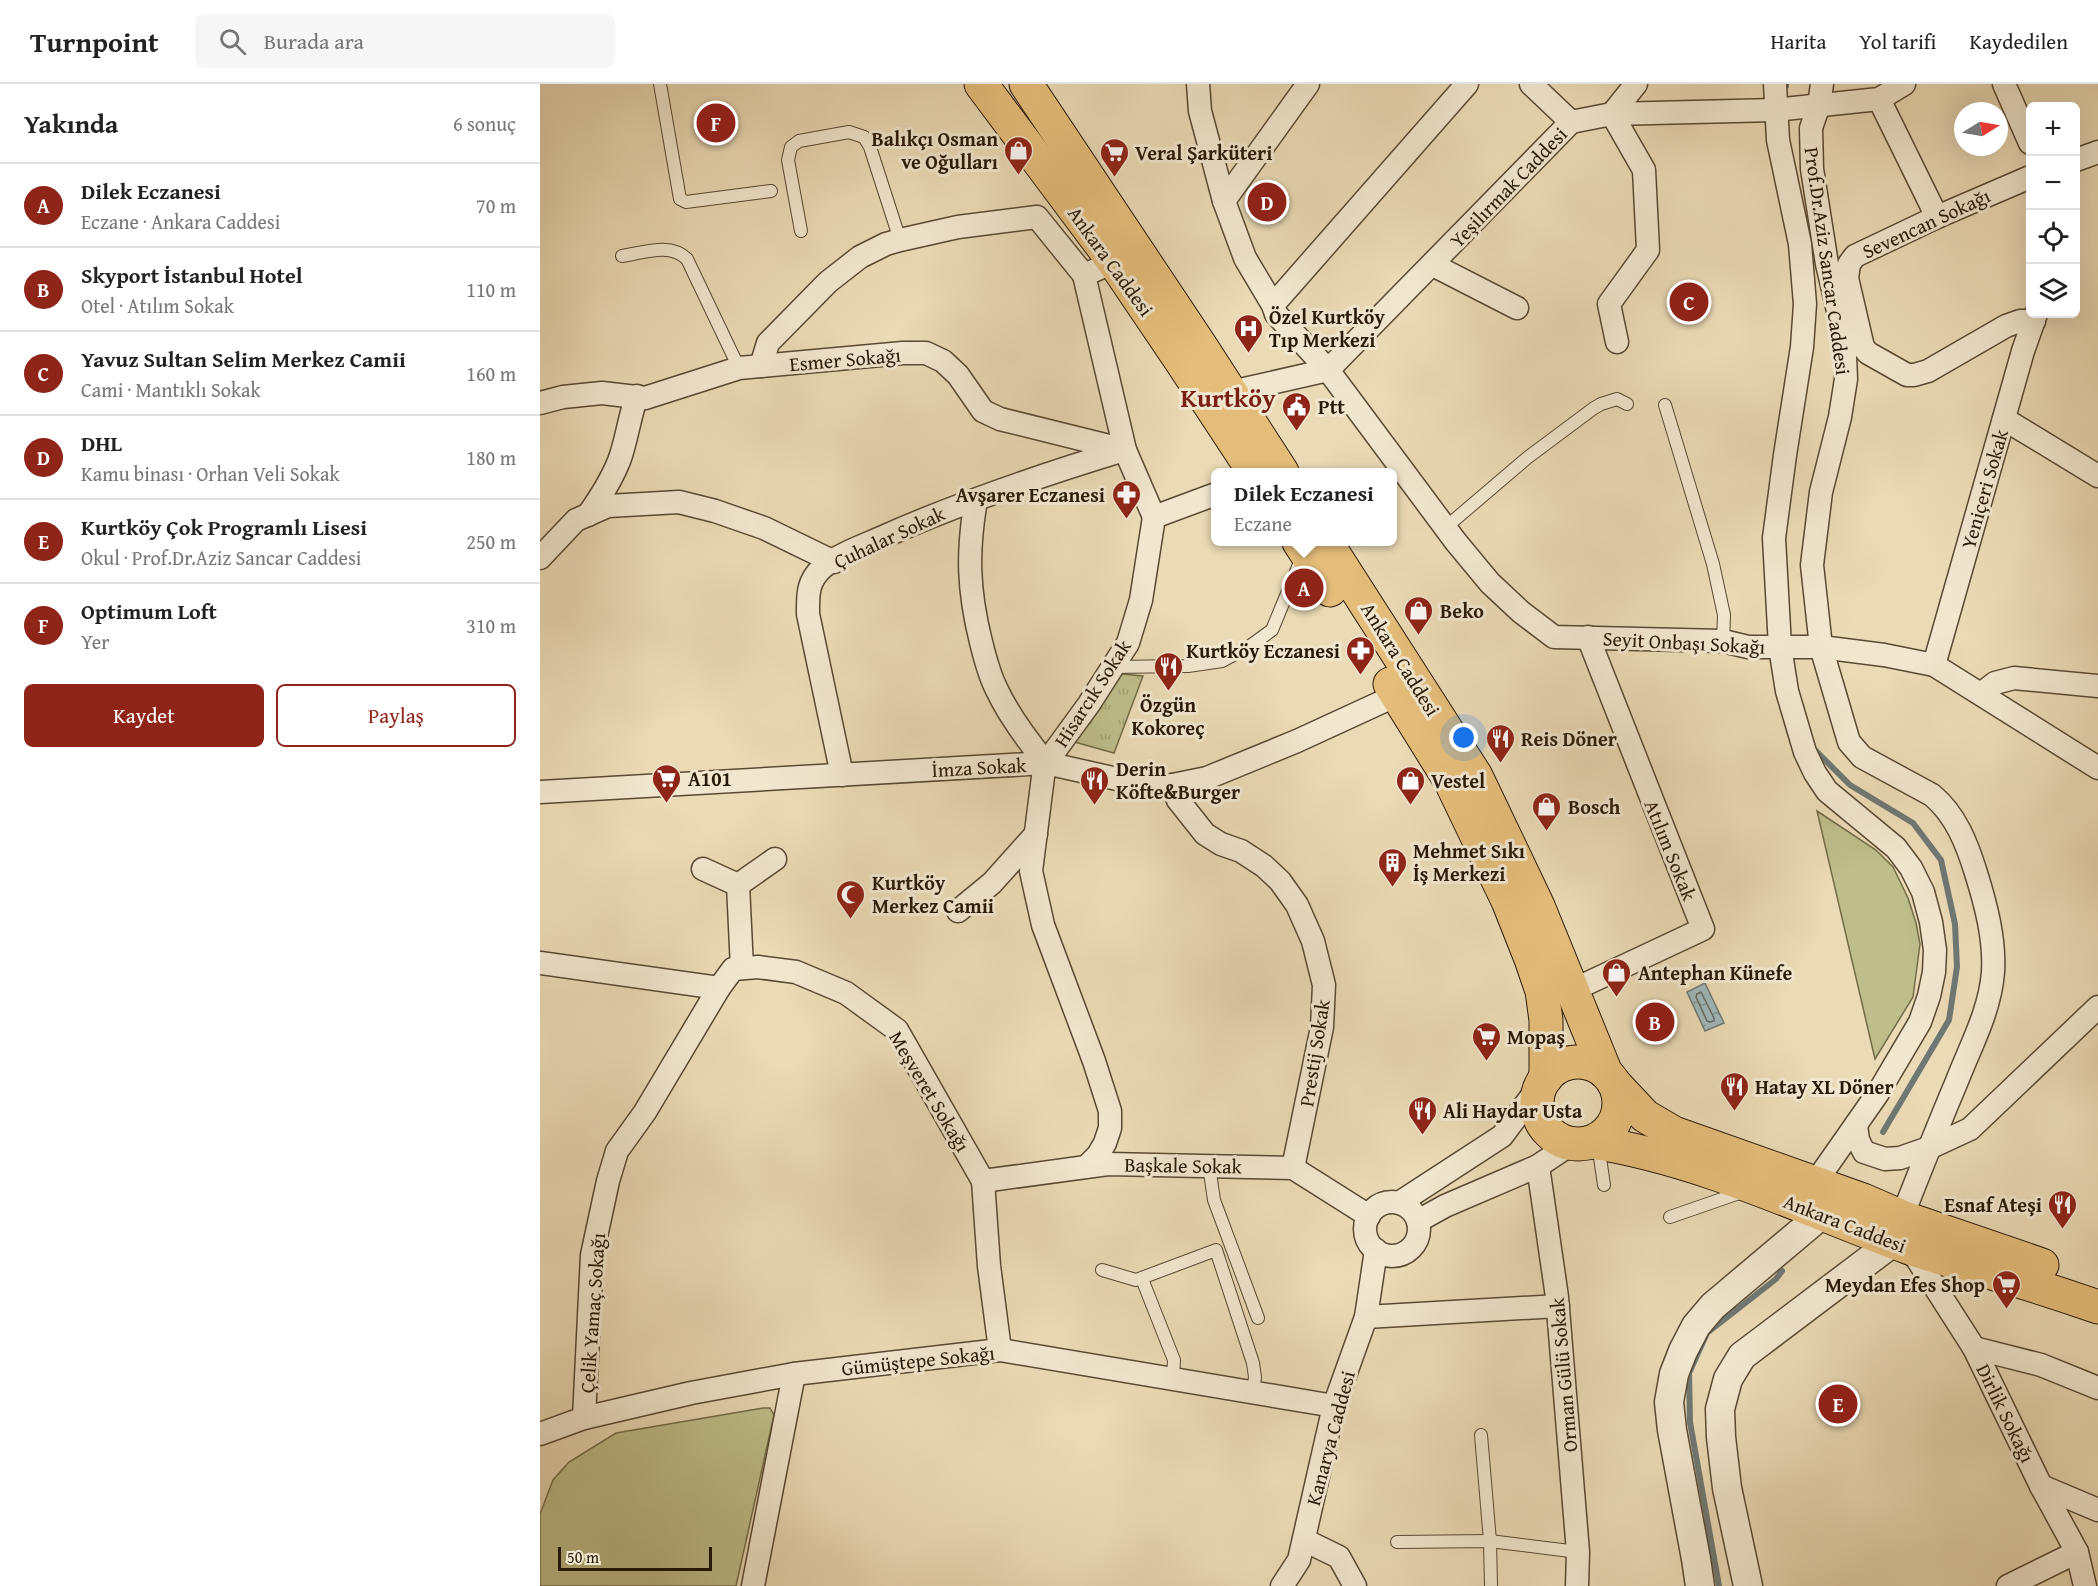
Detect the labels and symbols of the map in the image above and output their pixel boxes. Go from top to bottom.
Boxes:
pin: F [696,100,735,146]
north arrow [1954,102,2008,156]
street label: Yeşilırmak Caddesi [1443,120,1574,254]
place label: Balıkçı Osman ve Oğulları [871,124,998,176]
shop icon: Balıkçı Osman ve Oğulları [1003,134,1035,176]
supermarket icon: Veral Şarküteri [1098,136,1130,178]
place label: Veral Şarküteri [1135,138,1272,167]
street label: Prof.Dr.Aziz Sancar Caddesi [1798,145,1858,377]
pin: D [1248,180,1286,224]
street label: Sevencan Sokağı [1857,180,1995,265]
street label: Ankara Caddesi [1061,200,1161,322]
pin: C [1670,280,1708,324]
place label: Özel Kurtköy Tıp Merkezi [1269,302,1385,354]
hospital icon: Özel Kurtköy Tıp Merkezi [1232,312,1264,354]
street label: Esmer Sokağı [788,340,902,378]
district label: Kurtköy [1180,378,1276,417]
public building icon: Ptt [1281,390,1313,432]
place label: Ptt [1318,392,1345,421]
street label: Yeniçeri Sokak [1953,425,2015,552]
pharmacy icon: Avşarer Eczanesi [1110,478,1142,520]
place label: Avşarer Eczanesi [956,480,1105,509]
street label: Çuhalar Sokak [829,498,950,575]
pin: A [1284,566,1323,610]
shop icon: Beko [1403,594,1435,636]
street label: Ankara Caddesi [1354,596,1448,722]
place label: Beko [1440,596,1484,625]
street label: Seyit Onbaşı Sokağı [1602,623,1766,661]
street label: Hisarcık Sokak [1046,633,1138,752]
pharmacy icon: Kurtköy Eczanesi [1345,634,1377,676]
place label: Kurtköy Eczanesi [1186,636,1340,665]
restaurant icon: Özgün Kokoreç [1152,650,1184,692]
place label: Özgün Kokoreç [1132,690,1204,742]
restaurant icon: Reis Döner [1484,722,1516,764]
your location [1449,723,1478,752]
place label: Reis Döner [1521,724,1617,753]
street label: İmza Sokak [931,750,1028,784]
place label: Derin Köfte&Burger [1116,754,1240,806]
supermarket icon: A101 [651,762,683,804]
place label: A101 [688,764,732,793]
restaurant icon: Derin Köfte&Burger [1079,764,1111,806]
shop icon: Vestel [1394,764,1426,806]
place label: Vestel [1431,766,1485,795]
shop icon: Bosch [1531,790,1563,832]
place label: Bosch [1568,792,1621,821]
street label: Atılım Sokak [1638,795,1705,906]
place label: Mehmet Sıkı İş Merkezi [1413,836,1525,888]
building icon: Mehmet Sıkı İş Merkezi [1376,846,1408,888]
place label: Kurtköy Merkez Camii [872,868,994,920]
mosque icon: Kurtköy Merkez Camii [835,878,867,920]
shop icon: Antephan Künefe [1601,956,1633,998]
place label: Antephan Künefe [1638,958,1792,987]
street label: Prestij Sokak [1291,996,1337,1109]
pin: B [1636,1000,1674,1044]
supermarket icon: Mopaş [1470,1020,1502,1062]
place label: Mopaş [1507,1022,1565,1051]
street label: Meşveret Sokağı [882,1025,978,1157]
restaurant icon: Hatay XL Döner [1718,1070,1750,1112]
place label: Hatay XL Döner [1755,1072,1894,1101]
restaurant icon: Ali Haydar Usta [1406,1094,1438,1136]
place label: Ali Haydar Usta [1443,1096,1583,1125]
street label: Başkale Sokak [1124,1149,1243,1181]
street label: Ankara Caddesi [1779,1186,1911,1260]
restaurant icon: Esnaf Ateşi [2047,1188,2079,1230]
place label: Esnaf Ateşi [1944,1190,2042,1219]
street label: Çelik Yamaç Sokağı [572,1232,612,1394]
supermarket icon: Meydan Efes Shop [1990,1268,2022,1310]
place label: Meydan Efes Shop [1825,1270,1985,1299]
street label: Orman Gülü Sokak [1542,1296,1584,1453]
street label: Gümüştepe Sokağı [840,1337,996,1382]
street label: Dirlik Sokağı [1970,1359,2043,1468]
street label: Kanarya Caddesi [1298,1367,1362,1509]
pin: E [1818,1382,1858,1426]
scale bar [558,1544,712,1572]

